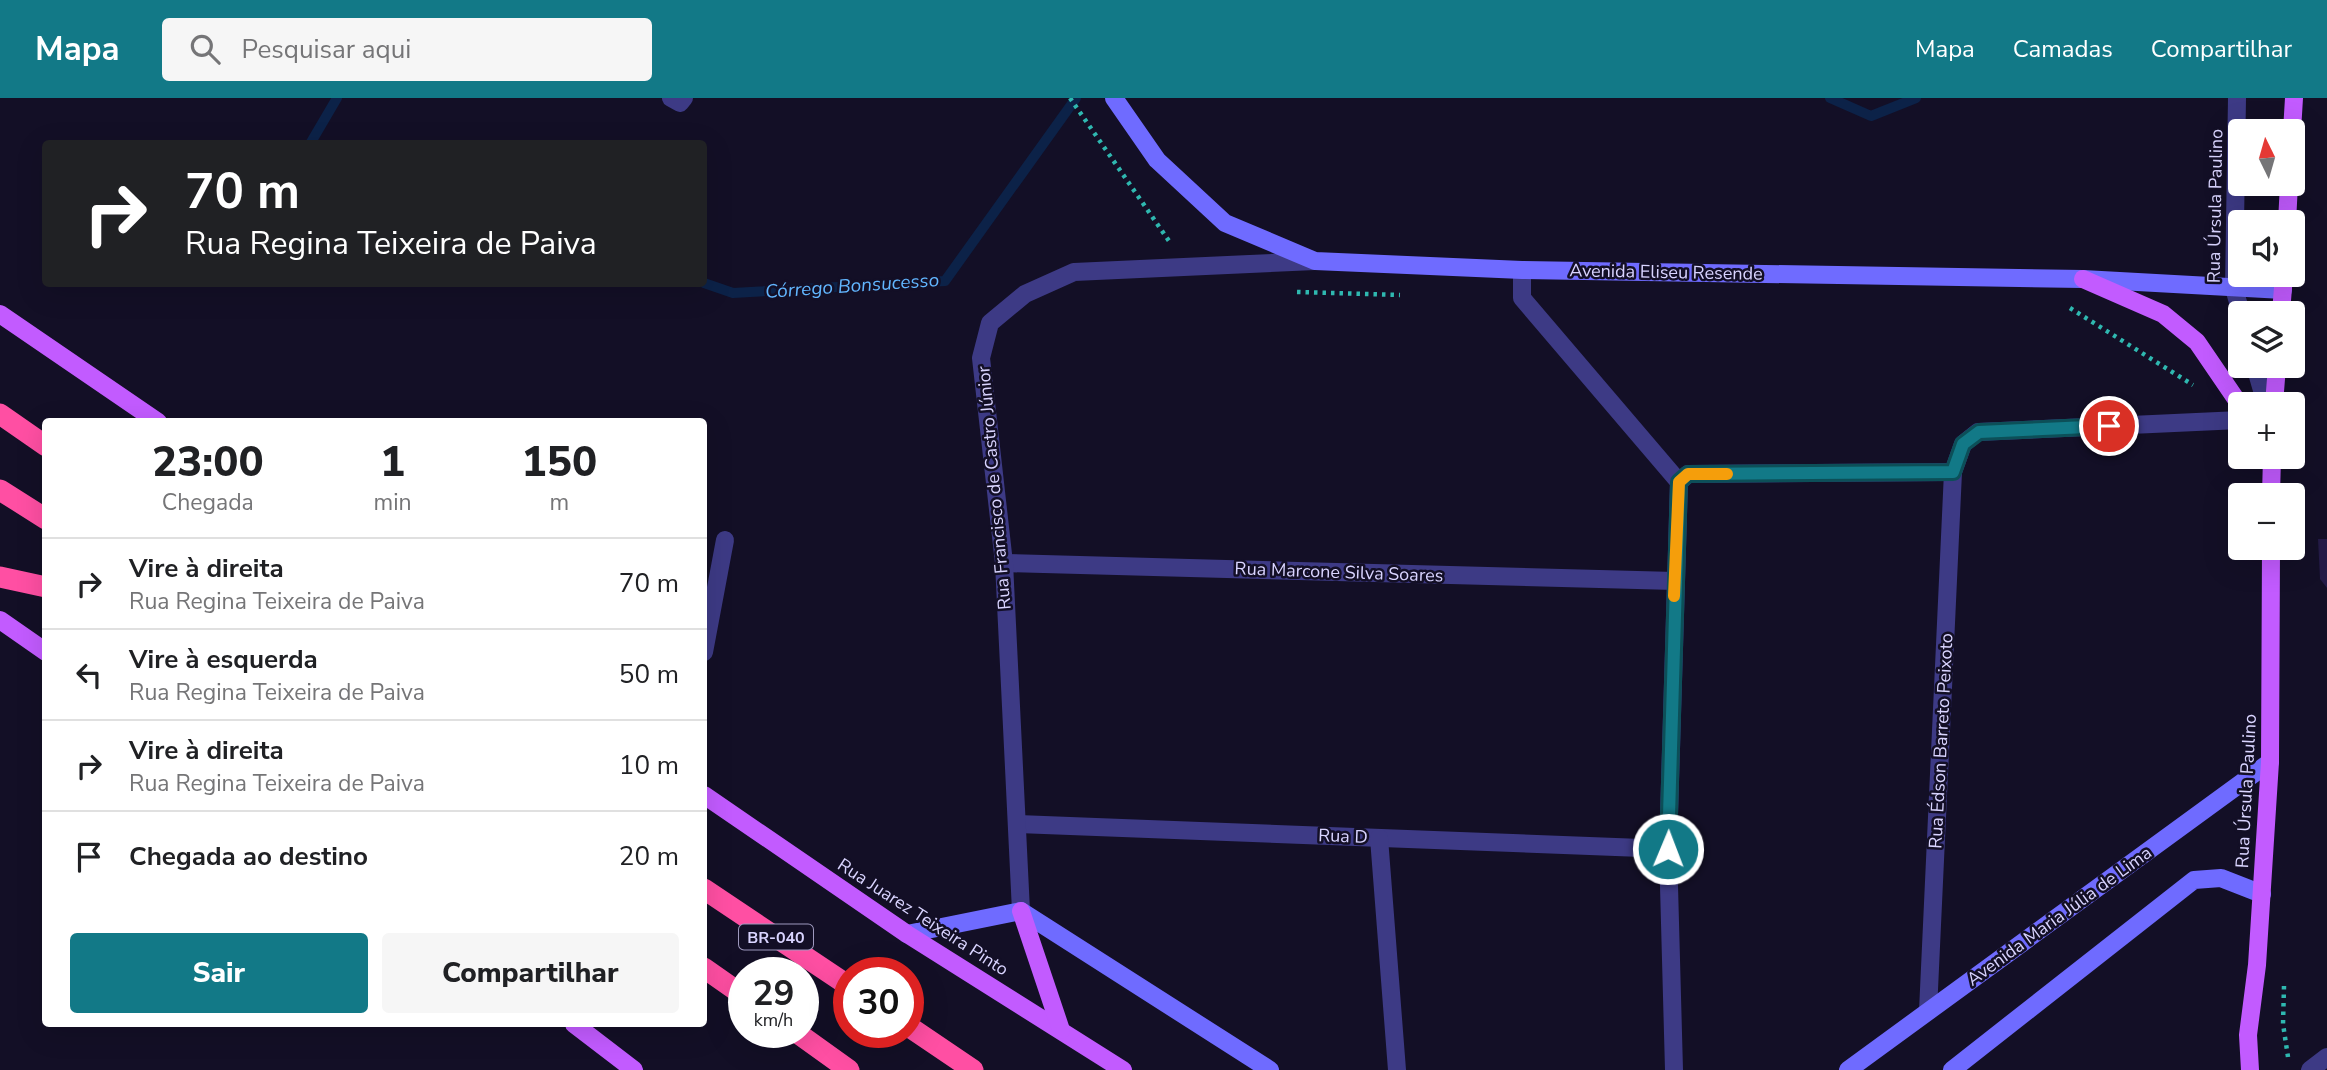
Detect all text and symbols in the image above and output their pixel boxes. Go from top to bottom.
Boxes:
search box [162,18,652,81]
text: Mapa [35,27,120,72]
icon: search [186,30,224,68]
text: Pesquisar aqui [242,32,411,67]
text: Mapa [1915,33,1975,65]
text: Camadas [2013,33,2113,65]
text: Compartilhar [2151,33,2292,65]
north arrow [2228,119,2305,196]
map controls [2228,119,2305,560]
street label: Rua Úrsula Paulino [2202,129,2228,283]
text: 70 m [185,158,300,225]
icon: right [70,168,161,259]
button: sound [2228,210,2305,287]
text: Rua Regina Teixeira de Paiva [185,222,597,265]
street label: Avenida Eliseu Resende [1569,258,1763,286]
water label: Córrego Bonsucesso [764,267,940,305]
button: layers [2228,301,2305,378]
street label: Rua Francisco de Castro Júnior [971,365,1017,611]
button: + [2228,392,2305,469]
pin [2079,396,2139,456]
icon: arrive [2090,407,2128,445]
text: 23:00 [152,434,264,491]
text: 1 [380,434,405,491]
text: 150 [522,434,597,491]
button: − [2228,483,2305,560]
text: Chegada [162,487,254,518]
text: min [374,487,412,518]
text: m [549,487,569,518]
text: Vire à direita [129,551,284,586]
street label: Rua Marcone Silva Soares [1234,556,1444,588]
icon: right [70,565,108,603]
text: 70 m [619,566,679,601]
text: Rua Regina Teixeira de Paiva [129,586,425,617]
street label: Rua Édson Barreto Peixoto [1923,633,1959,849]
text: Vire à esquerda [129,642,318,677]
icon: left [70,656,108,694]
text: 50 m [619,657,679,692]
text: Rua Regina Teixeira de Paiva [129,677,425,708]
street label: Rua Úrsula Paulino [2230,713,2262,869]
text: Vire à direita [129,733,284,768]
icon: right [70,747,108,785]
text: 10 m [619,748,679,783]
text: Rua Regina Teixeira de Paiva [129,768,425,799]
position arrow [1631,812,1705,886]
street label: Rua D [1318,823,1368,849]
icon: arrive [70,838,108,876]
text: Chegada ao destino [129,839,368,874]
text: 20 m [619,839,679,874]
street label: Avenida Maria Júlia de Lima [1962,841,2156,991]
street label: Rua Juarez Teixeira Pinto [833,853,1013,981]
road number: BR-040 [739,924,813,950]
button: Sair [70,933,368,1013]
button: Compartilhar [382,933,679,1013]
speed limit sign: 30 [833,957,924,1048]
text: 29 [752,970,795,1017]
text: km/h [754,1008,793,1032]

